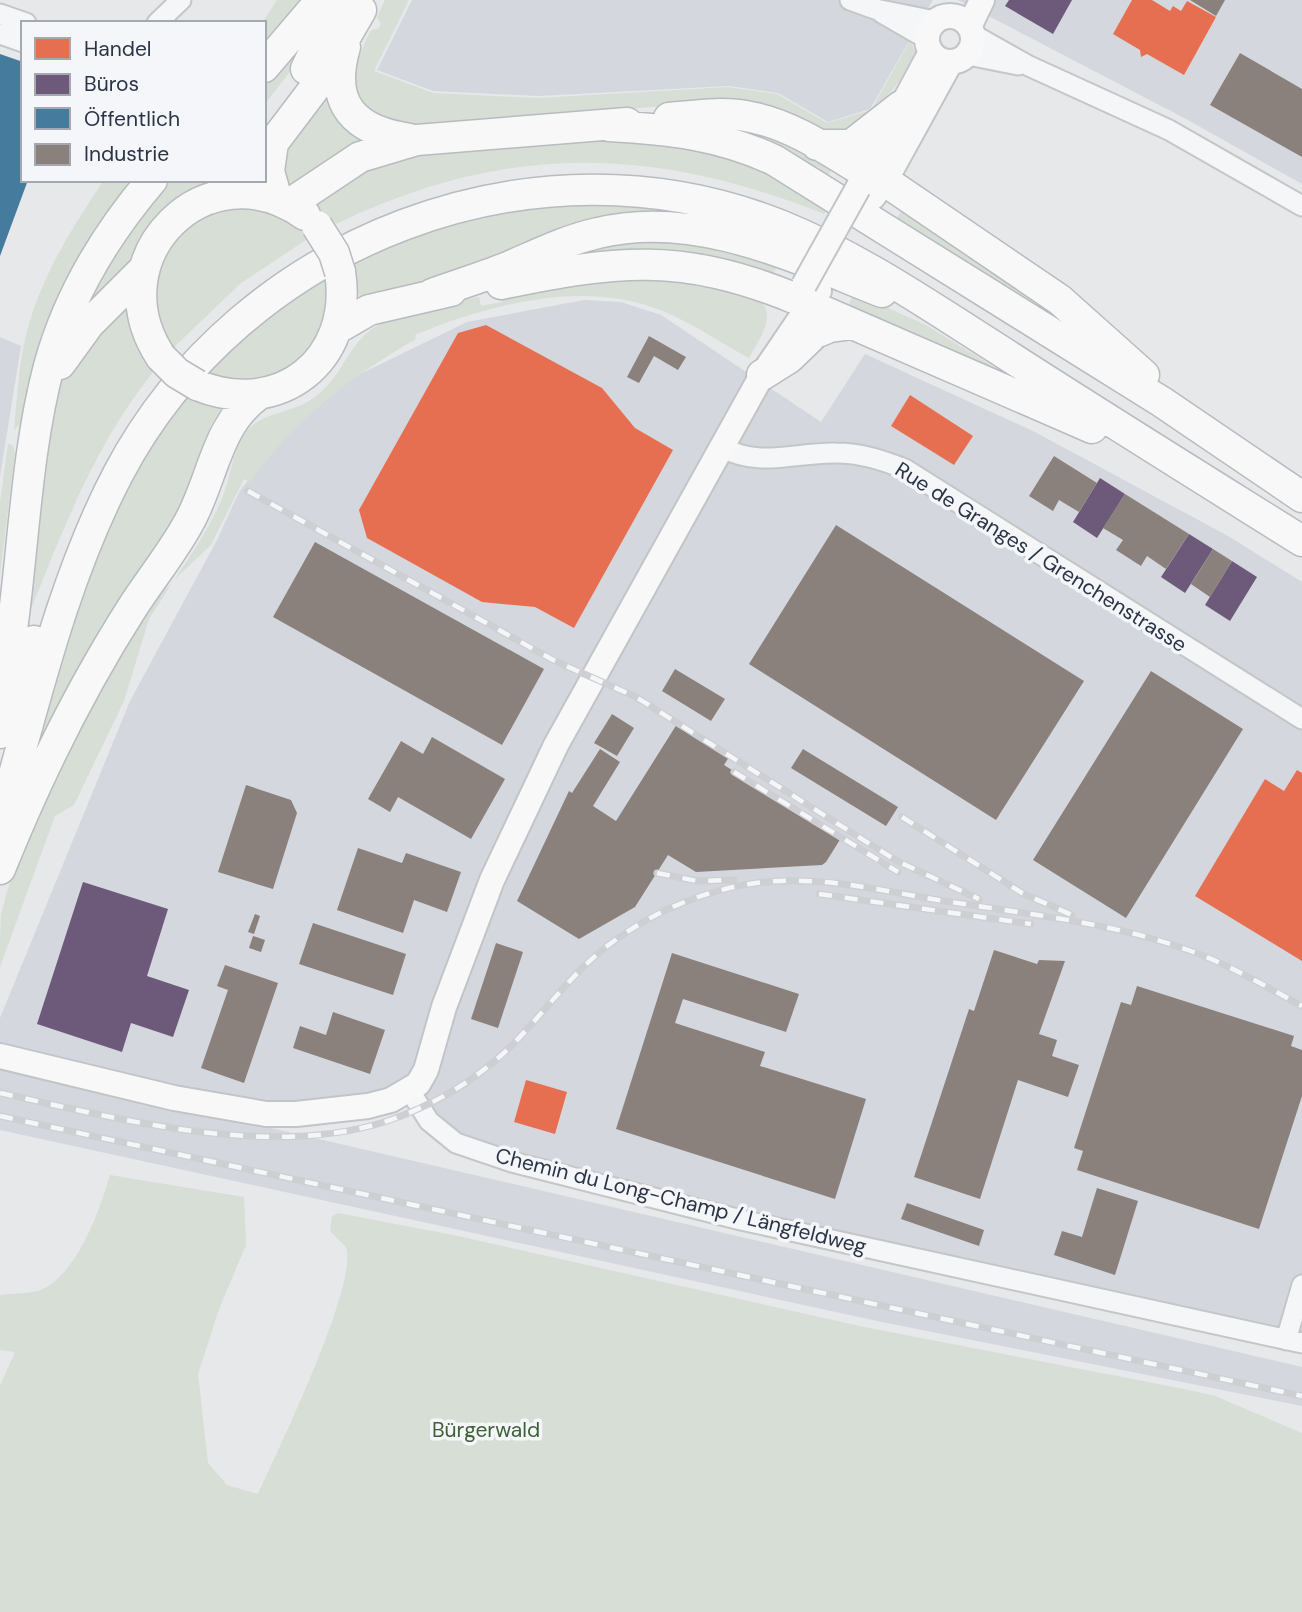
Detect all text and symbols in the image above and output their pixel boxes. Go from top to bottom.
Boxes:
legend [21,21,266,182]
text: Handel [84,35,152,63]
text: Büros [84,70,139,98]
text: Öffentlich [84,105,180,133]
text: Industrie [84,140,169,168]
street label: Rue de Granges / Grenchenstrasse [890,455,1192,659]
street label: Chemin du Long-Champ / Längfeldweg [493,1141,870,1261]
park label: Bürgerwald [432,1416,540,1444]

